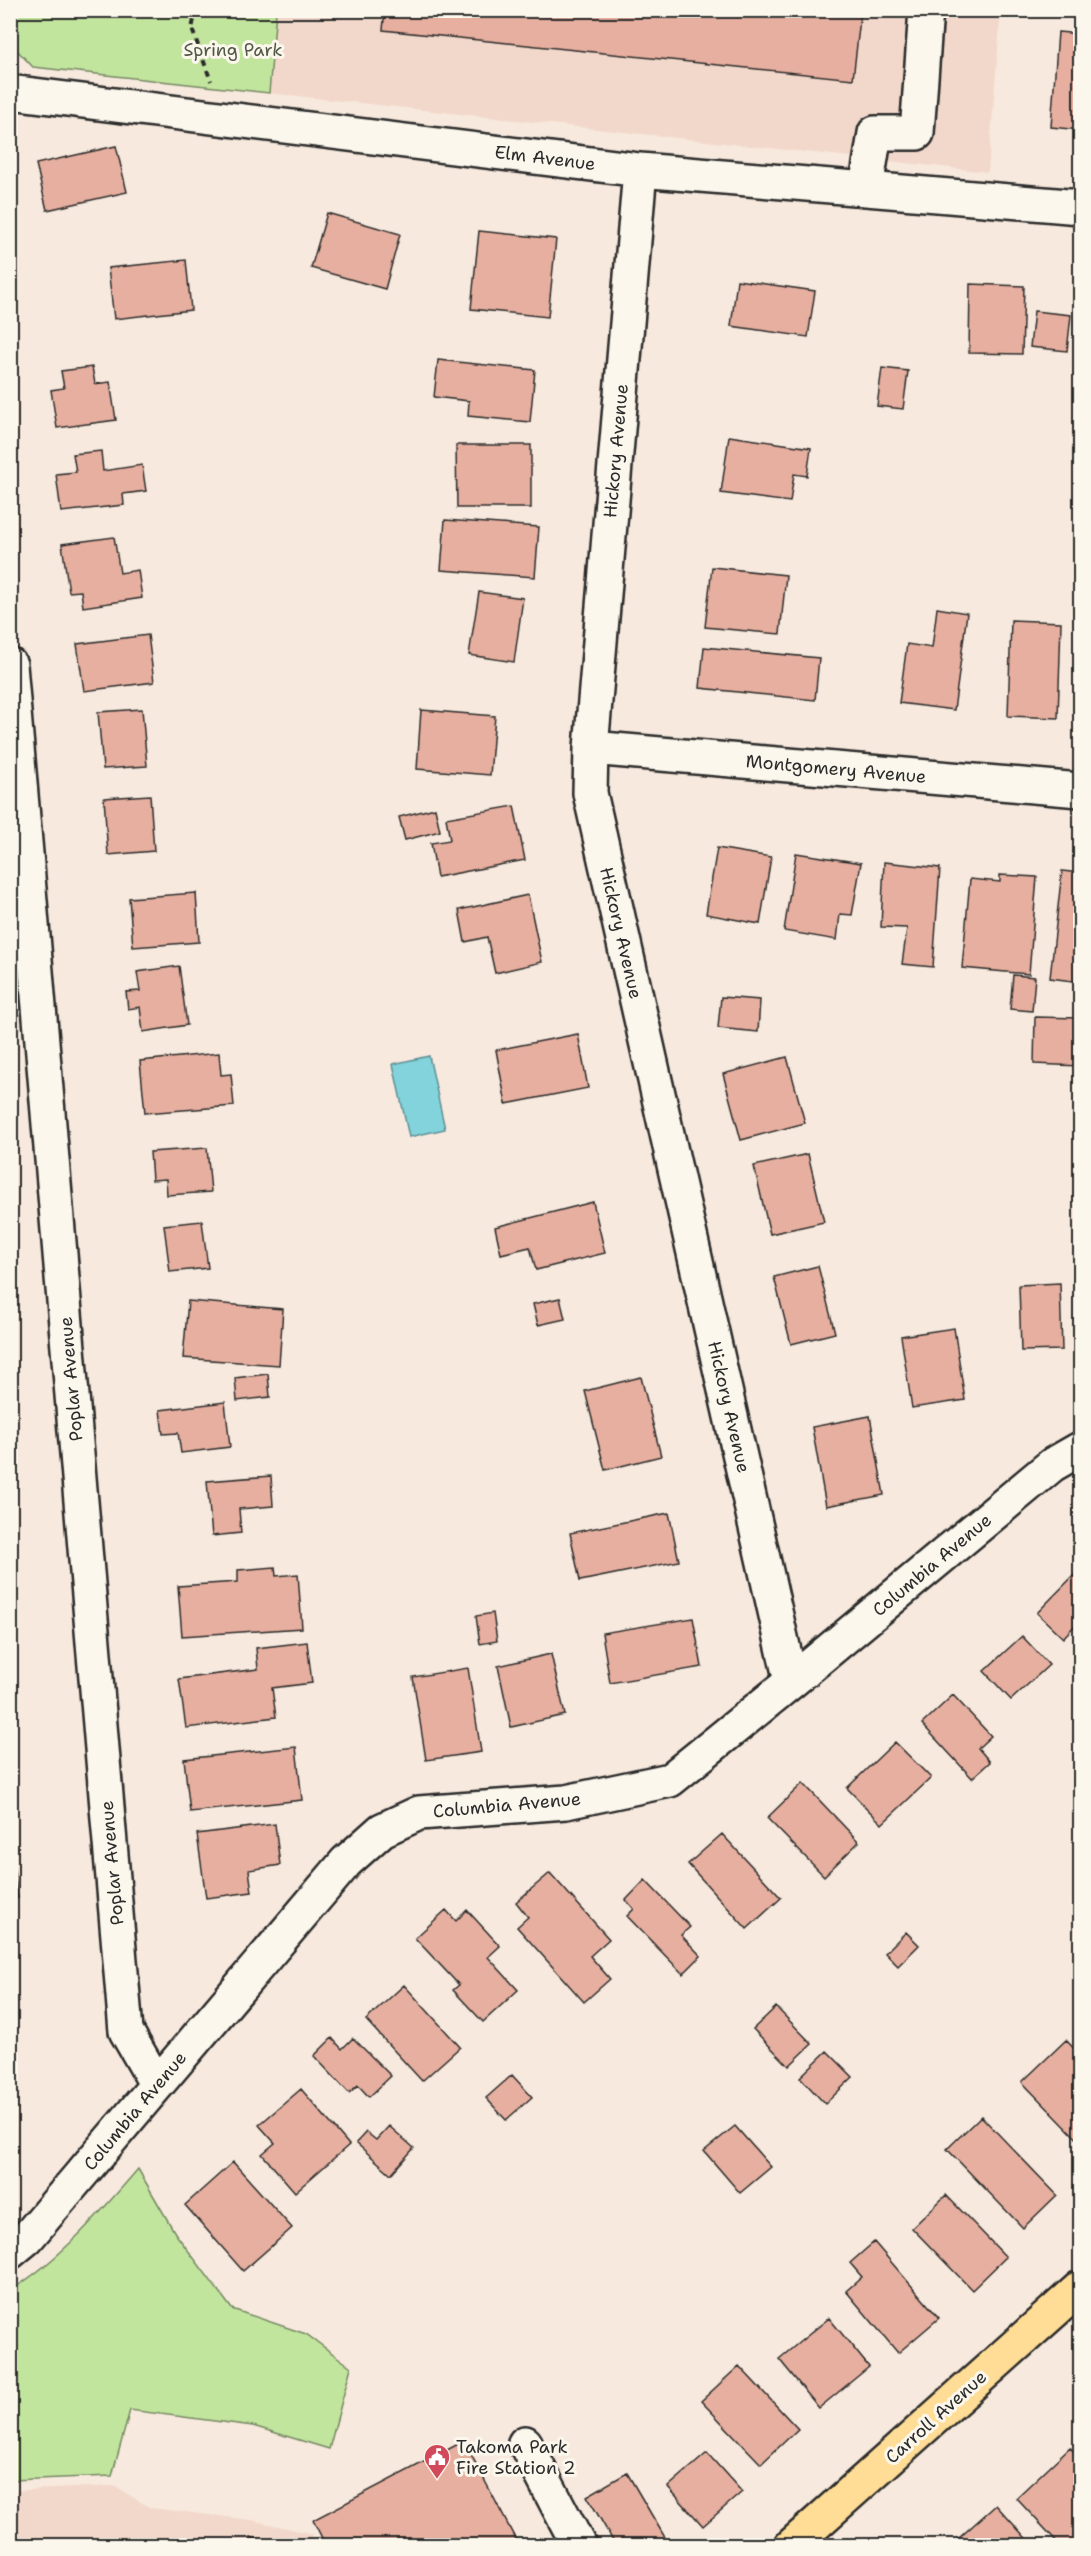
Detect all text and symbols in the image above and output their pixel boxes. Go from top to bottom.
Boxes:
park label: Spring Park [184,38,282,62]
street label: Elm Avenue [493,140,597,176]
street label: Hickory Avenue [598,383,634,519]
street label: Montgomery Avenue [745,749,927,789]
street label: Hickory Avenue [594,865,648,1001]
street label: Poplar Avenue [54,1316,88,1442]
street label: Hickory Avenue [702,1339,756,1475]
street label: Columbia Avenue [867,1508,997,1622]
street label: Columbia Avenue [432,1787,582,1823]
street label: Poplar Avenue [95,1800,129,1926]
street label: Columbia Avenue [78,2046,192,2176]
street label: Carroll Avenue [880,2365,992,2469]
place label: Takoma Park Fire Station 2 [456,2435,576,2480]
public building icon: Takoma Park Fire Station 2 [422,2442,452,2480]

